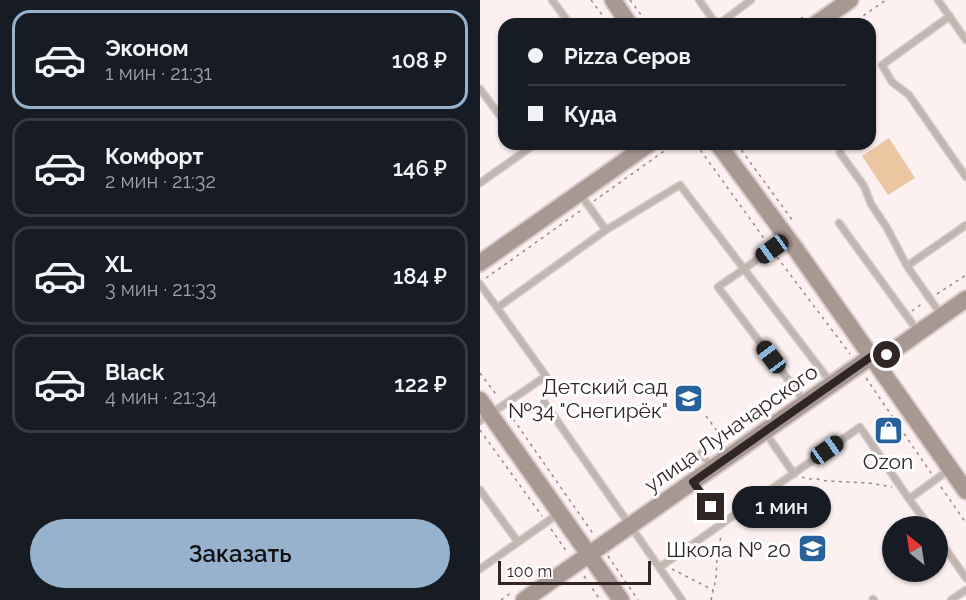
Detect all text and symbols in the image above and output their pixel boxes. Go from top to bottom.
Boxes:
icon: car [33,33,87,87]
text: Эконом [105,35,189,61]
text: Pizza Серов [564,43,691,69]
text: 108 ₽ [392,47,447,73]
text: 1 мин · 21:31 [105,61,212,85]
text: Куда [564,101,617,127]
icon: car [33,141,87,195]
text: Комфорт [105,143,203,169]
text: 146 ₽ [393,155,447,181]
text: 2 мин · 21:32 [105,169,216,193]
car [752,231,792,267]
icon: car [33,249,87,303]
text: XL [105,251,132,277]
text: 184 ₽ [393,263,447,289]
text: 3 мин · 21:33 [105,277,216,301]
car [753,337,789,377]
route start [873,341,900,368]
icon: car [33,357,87,411]
text: Black [105,359,164,385]
street label: улица Луначарского [640,359,822,497]
text: 122 ₽ [394,371,447,397]
place label: Детский сад №34 "Снегирёк" [508,374,668,423]
school or university icon: Детский сад №34 "Снегирёк" [673,382,705,414]
text: 4 мин · 21:34 [105,385,217,409]
shop icon: Ozon [872,414,904,446]
car [807,432,847,468]
place label: Ozon [863,449,913,474]
callout: 1 мин [732,486,831,528]
route end [697,493,724,520]
text: 1 мин [755,495,808,519]
north arrow [882,516,948,582]
map controls [882,516,948,582]
button: Заказать [30,519,450,588]
school or university icon: Школа № 20 [796,533,828,565]
place label: Школа № 20 [666,537,791,562]
scale bar [498,558,651,586]
text: 100 m [507,562,552,581]

